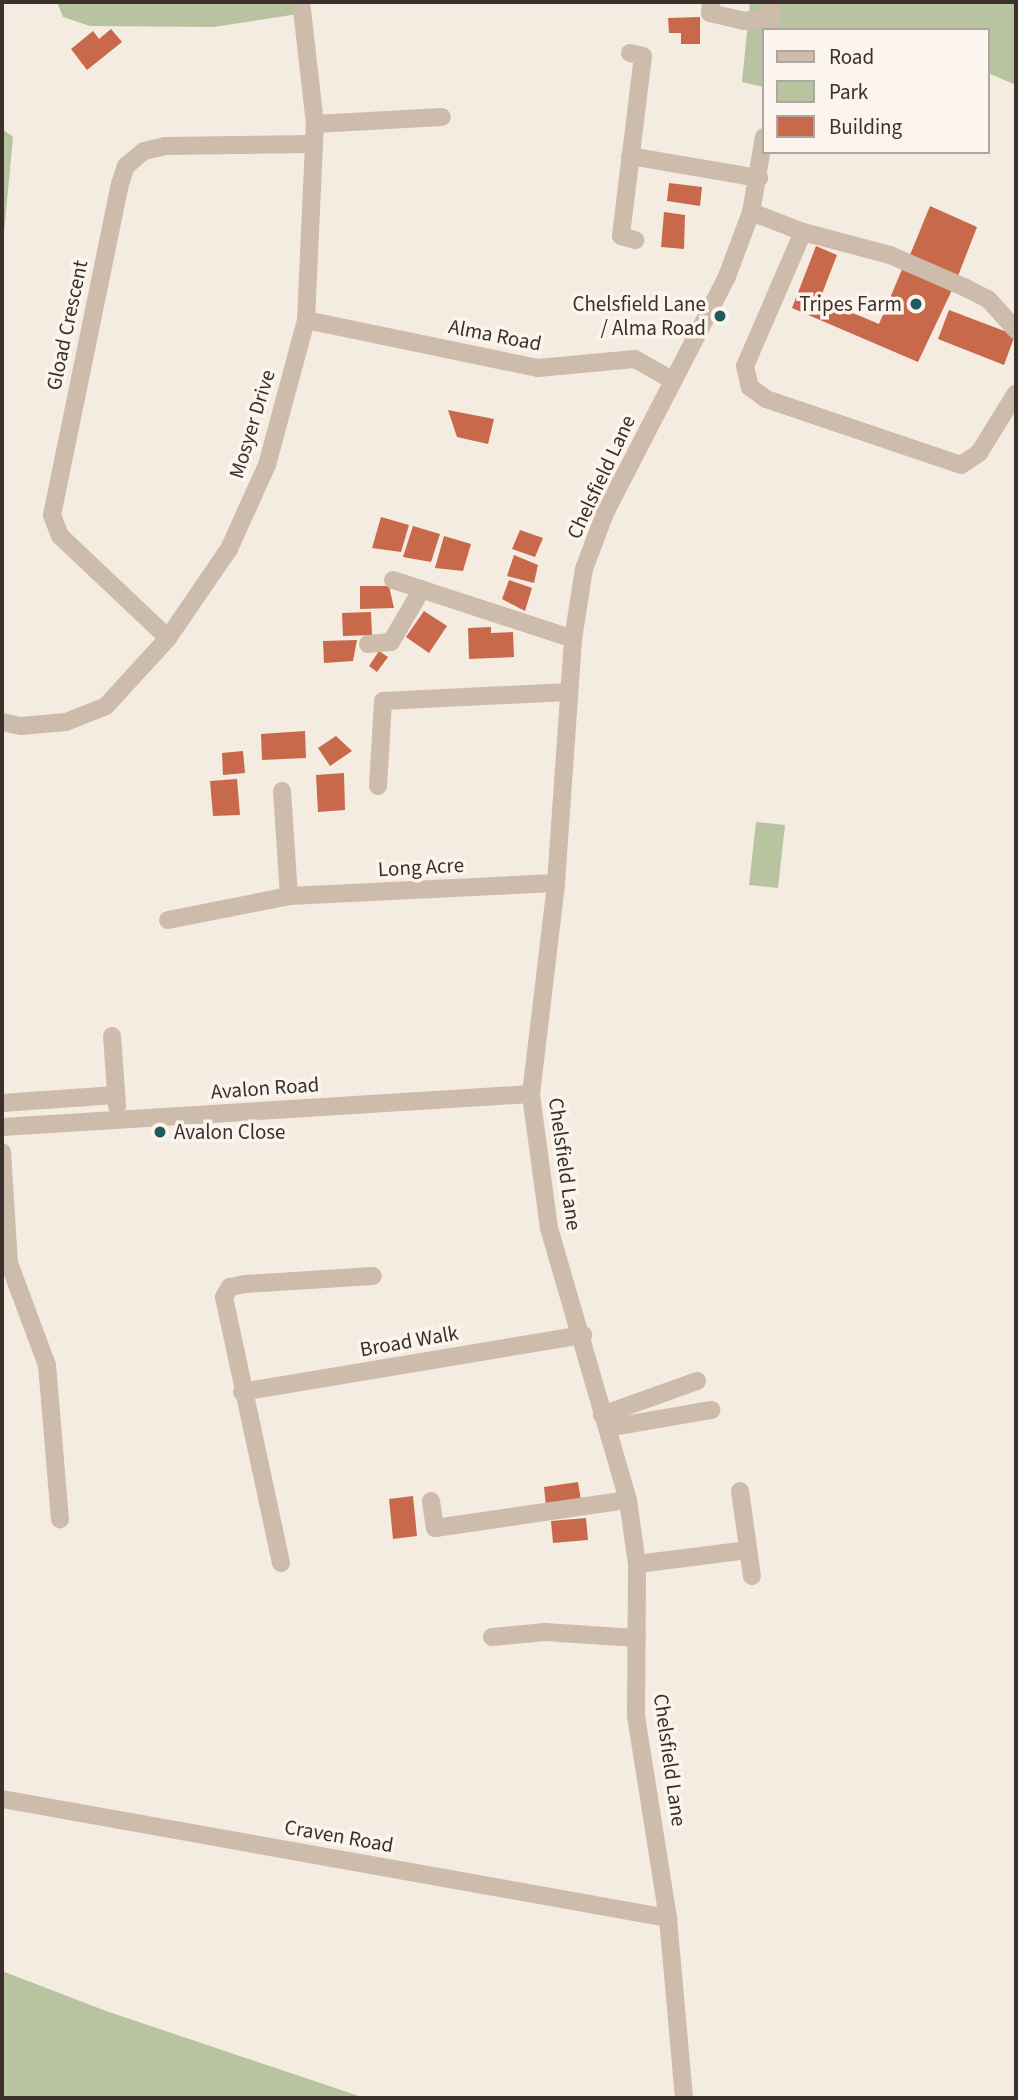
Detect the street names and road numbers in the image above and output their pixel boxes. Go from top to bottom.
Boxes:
street label: Gload Crescent [41,258,93,392]
street label: Alma Road [446,314,544,356]
street label: Mosyer Drive [223,367,281,481]
street label: Chelsfield Lane [561,411,641,543]
street label: Long Acre [377,852,465,882]
street label: Avalon Road [210,1072,320,1104]
street label: Chelsfield Lane [543,1096,587,1232]
street label: Broad Walk [358,1320,460,1362]
street label: Chelsfield Lane [648,1692,692,1828]
street label: Craven Road [283,1814,395,1858]

